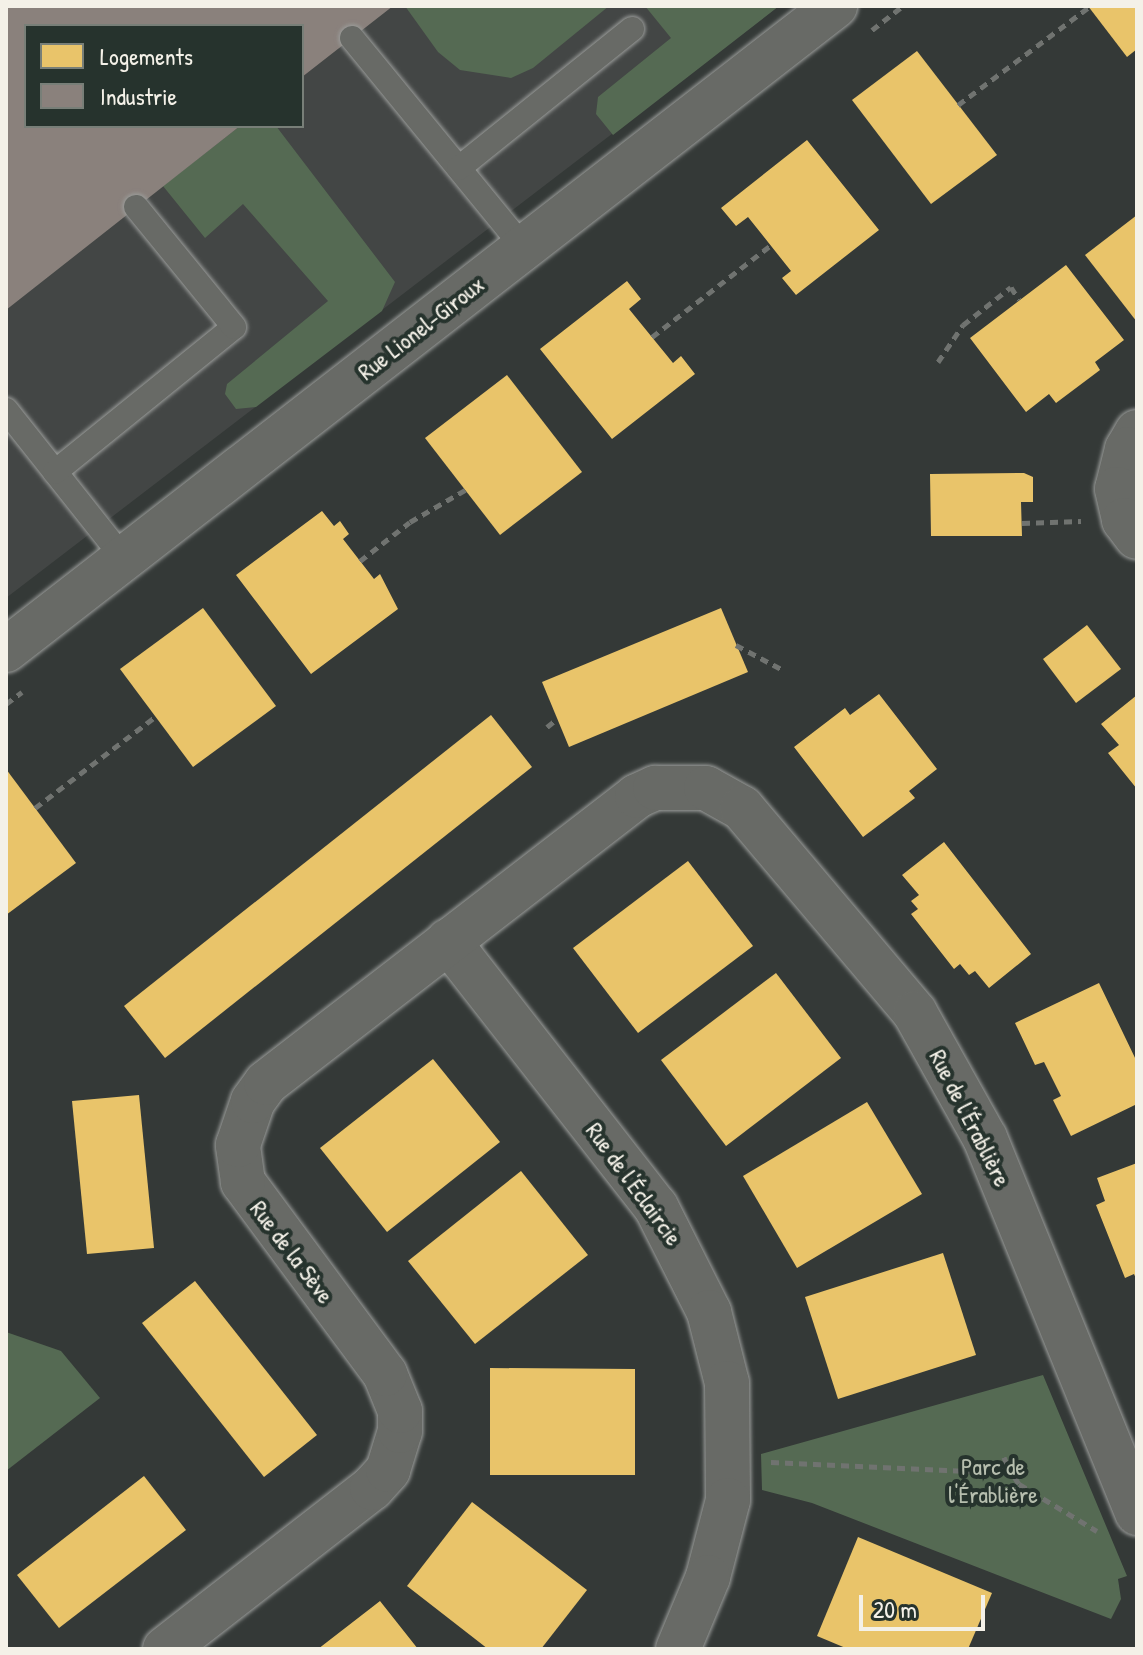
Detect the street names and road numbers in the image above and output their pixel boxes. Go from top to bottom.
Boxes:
street label: Rue Lionel-Giroux [352,270,490,386]
street label: Rue de l'Érablière [923,1045,1017,1191]
street label: Rue de l'Éclaircie [580,1117,688,1251]
street label: Rue de la Sève [244,1195,340,1309]

